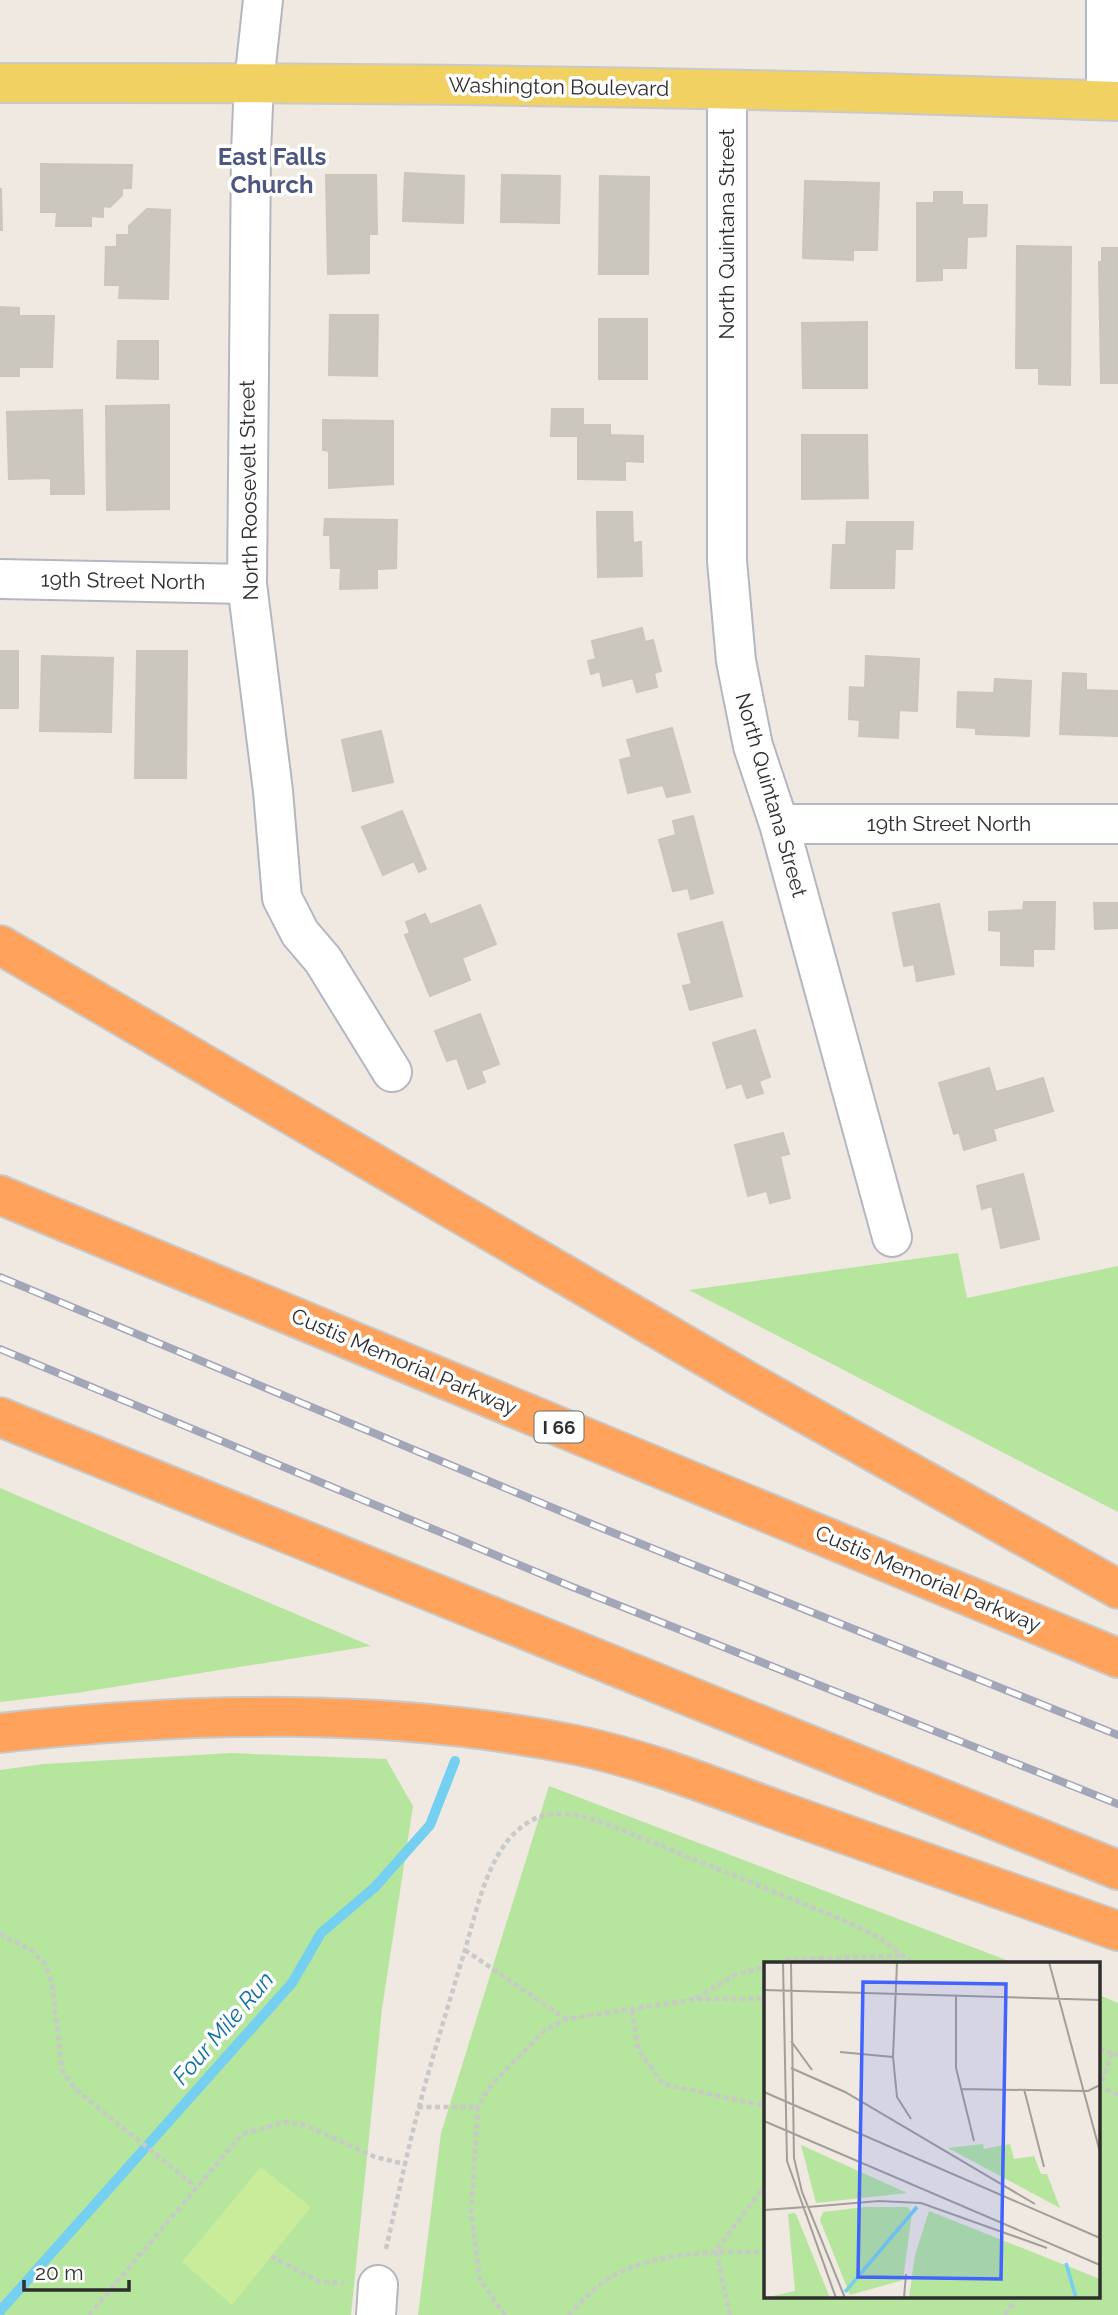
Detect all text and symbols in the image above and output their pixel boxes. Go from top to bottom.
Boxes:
street label: Washington Boulevard [448,72,670,101]
street label: North Quintana Street [714,128,739,340]
district label: East Falls Church [218,142,326,199]
street label: North Roosevelt Street [234,380,263,600]
street label: 19th Street North [40,567,206,594]
street label: North Quintana Street [730,690,813,900]
street label: 19th Street North [867,811,1031,836]
street label: Custis Memorial Parkway [288,1303,521,1420]
road number: I 66 [534,1412,584,1442]
street label: Custis Memorial Parkway [812,1520,1045,1637]
inset map [764,1962,1100,2298]
water label: Four Mile Run [166,1966,279,2089]
scale bar [24,2248,130,2292]
text: 20 m [35,2260,83,2285]

